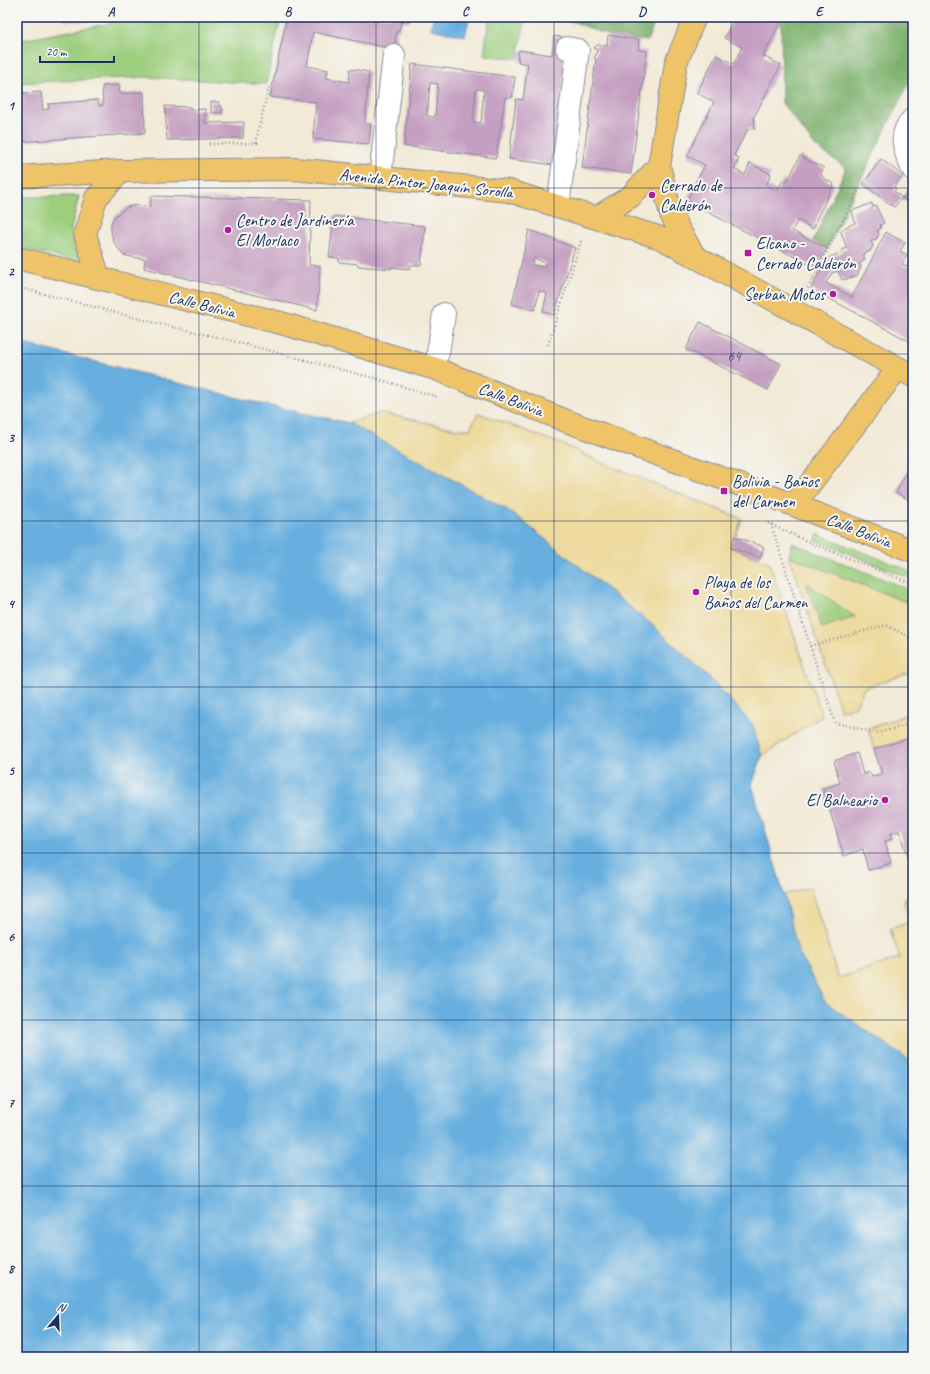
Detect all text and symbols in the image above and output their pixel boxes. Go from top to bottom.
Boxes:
text: A [108,4,116,20]
text: B [285,4,293,20]
text: C [462,4,470,20]
text: D [638,4,647,20]
text: E [816,4,825,20]
scale bar [40,38,114,64]
text: 20 m [46,44,68,60]
text: 1 [8,98,16,114]
street label: Avenida Pintor Joaquín Sorolla [338,164,516,203]
place label: Cerrado de Calderón [660,175,723,216]
marker: Cerrado de Calderón [647,190,657,200]
place label: Centro de Jardinería El Morlaco [236,210,355,251]
marker: Centro de Jardinería El Morlaco [223,225,233,235]
place label: Elcano - Cerrado Calderón [756,233,857,274]
marker: Elcano - Cerrado Calderón [743,248,753,258]
text: 2 [8,264,15,280]
place label: Serban Motos [744,284,826,305]
street label: Calle Bolivia [167,286,239,323]
marker: Serban Motos [828,289,838,299]
house number: 64 [727,347,742,366]
street label: Calle Bolivia [476,378,548,422]
text: 3 [8,430,15,446]
place label: Bolivia - Baños del Carmen [732,471,821,512]
marker: Bolivia - Baños del Carmen [719,486,729,496]
street label: Calle Bolivia [824,509,896,553]
place label: Playa de los Baños del Carmen [704,572,809,613]
marker: Playa de los Baños del Carmen [691,587,701,597]
text: 4 [8,596,16,612]
text: 5 [8,763,15,779]
place label: El Balneario [806,790,879,811]
marker: El Balneario [880,795,890,805]
text: 6 [8,929,15,945]
text: 7 [8,1095,15,1111]
text: 8 [8,1261,16,1277]
north arrow [38,1296,78,1336]
text: N [56,1299,69,1315]

